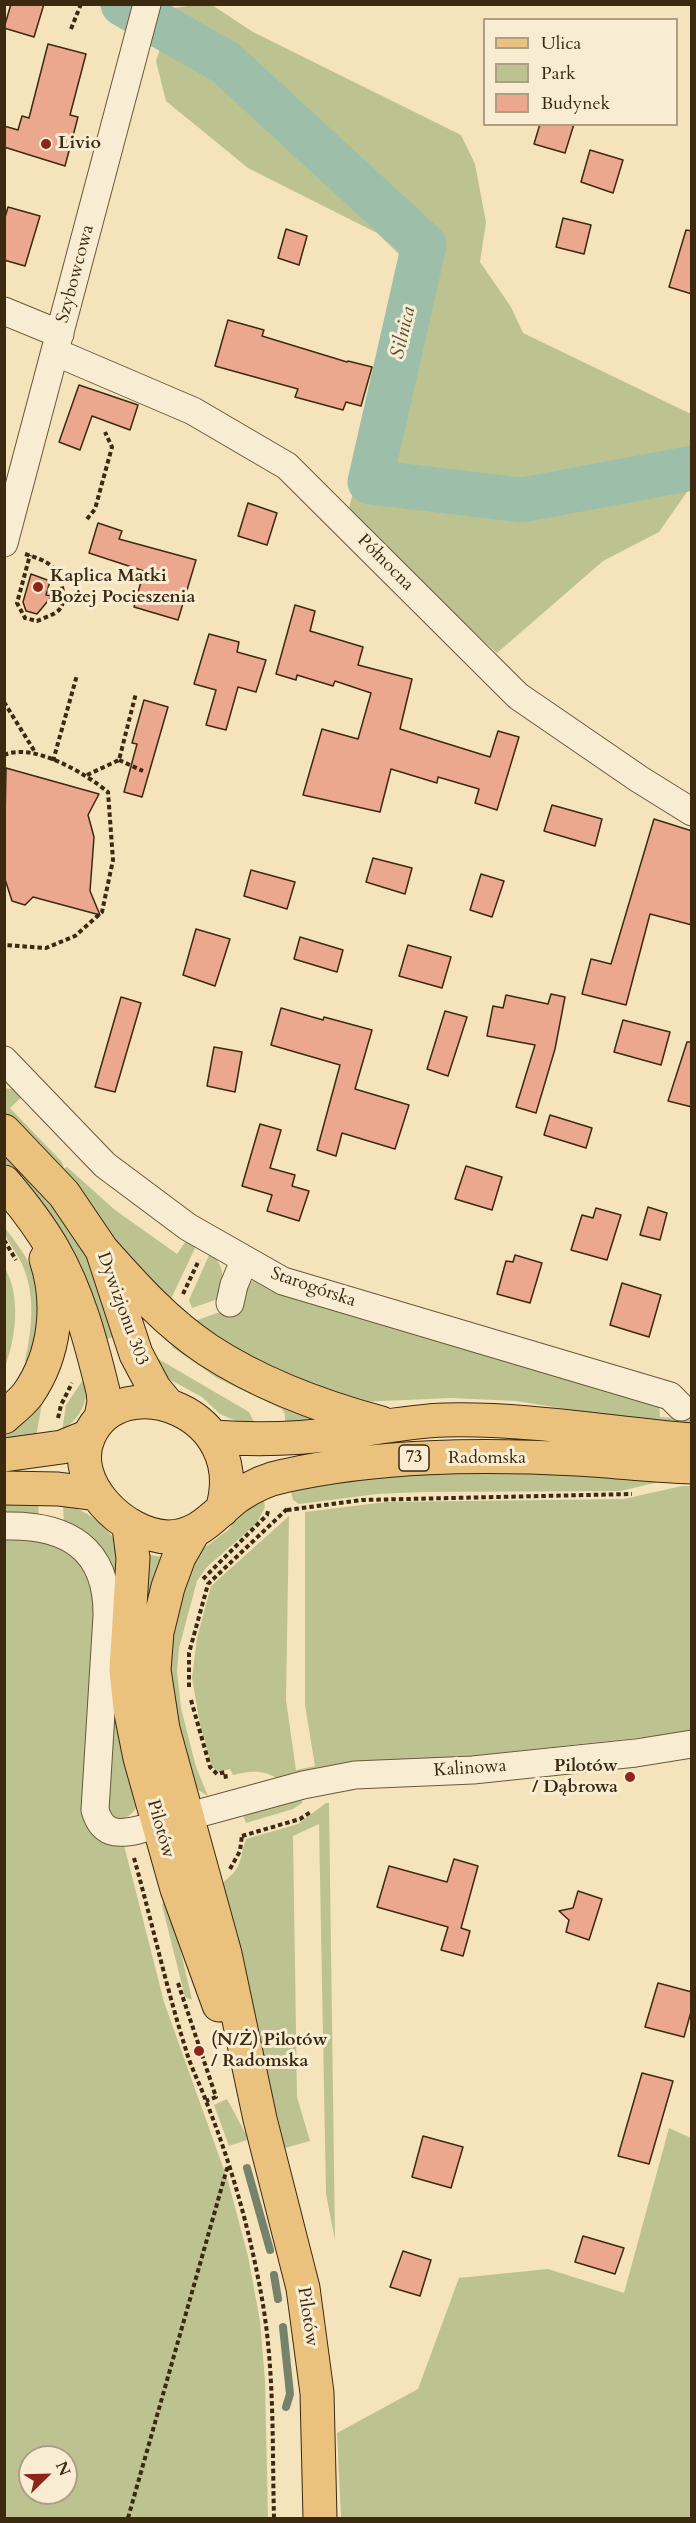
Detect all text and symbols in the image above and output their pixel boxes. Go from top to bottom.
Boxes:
legend [483,18,678,126]
text: Ulica [541,31,581,56]
text: Park [541,61,576,86]
text: Budynek [541,91,610,116]
place label: Livio [58,133,101,155]
marker: Livio [39,137,53,151]
street label: Szybowcowa [53,223,99,325]
water label: Silnica [386,305,422,361]
street label: Północna [352,530,418,596]
place label: Kaplica Matki Bożej Pocieszenia [50,566,195,608]
marker: Kaplica Matki Bożej Pocieszenia [31,580,45,594]
street label: Dywizjonu 303 [91,1249,153,1369]
street label: Starogórska [268,1263,358,1313]
road number: 73 [399,1445,429,1471]
street label: Radomska [448,1448,526,1470]
street label: Kalinowa [433,1756,507,1782]
place label: Pilotów / Dąbrowa [532,1756,618,1798]
marker: Pilotów / Dąbrowa [623,1770,637,1784]
street label: Pilotów [141,1797,179,1861]
place label: (N/Ż) Pilotów / Radomska [211,2030,328,2072]
marker: (N/Ż) Pilotów / Radomska [192,2044,206,2058]
street label: Pilotów [292,2286,322,2348]
north arrow [18,2445,78,2505]
text: N [50,2458,76,2479]

